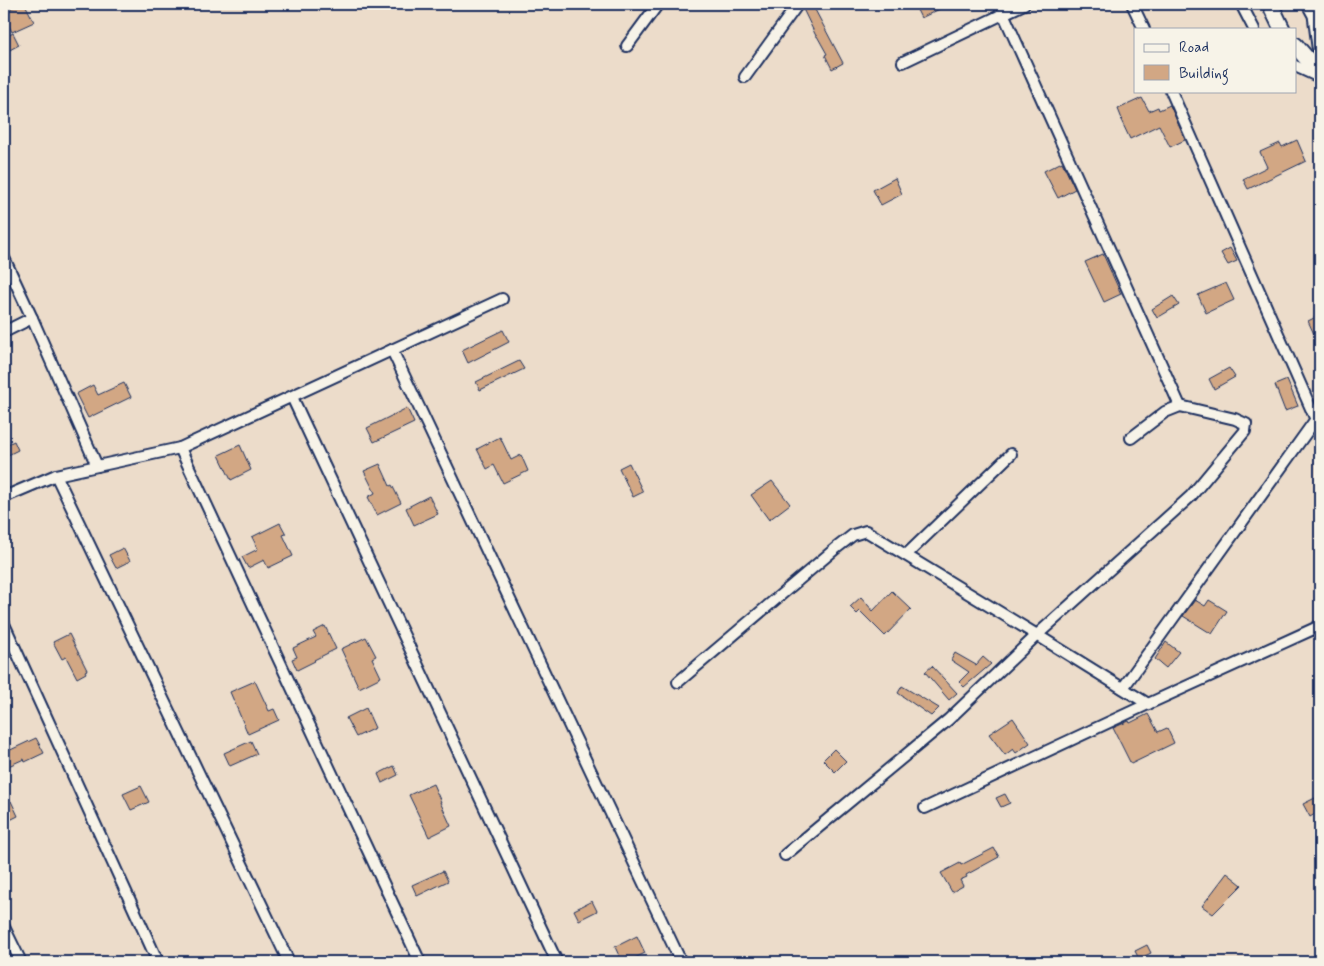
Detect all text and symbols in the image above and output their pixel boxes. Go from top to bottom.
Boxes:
legend [1134,28,1296,92]
text: Road [1179,38,1209,58]
text: Building [1179,64,1229,85]

